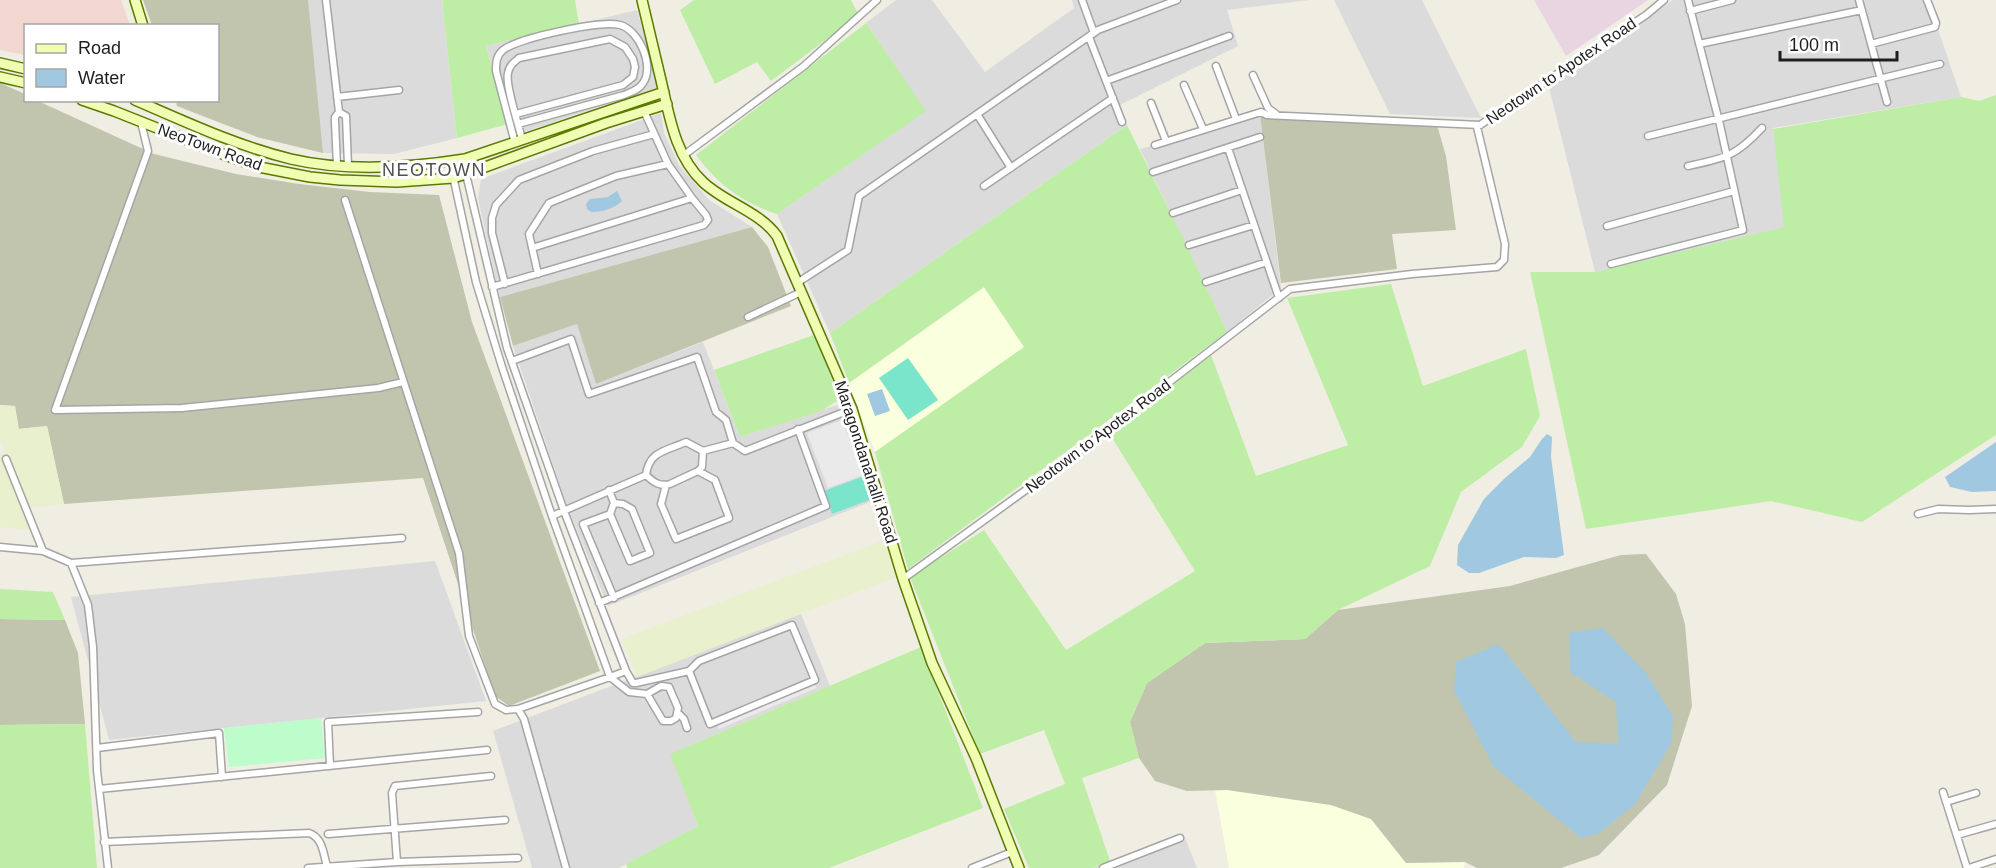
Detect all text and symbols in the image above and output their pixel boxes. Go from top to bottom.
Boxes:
street label: Neotown to Apotex Road [1483,14,1639,128]
legend [24,24,219,102]
scale bar [1780,24,1897,62]
text: 100 m [1789,35,1839,55]
text: Road [78,38,121,58]
text: Water [78,68,125,88]
street label: NeoTown Road [156,120,264,174]
district label: NEOTOWN [382,160,486,180]
street label: Neotown to Apotex Road [1022,376,1174,496]
street label: Maragondanahalli Road [832,379,900,545]

